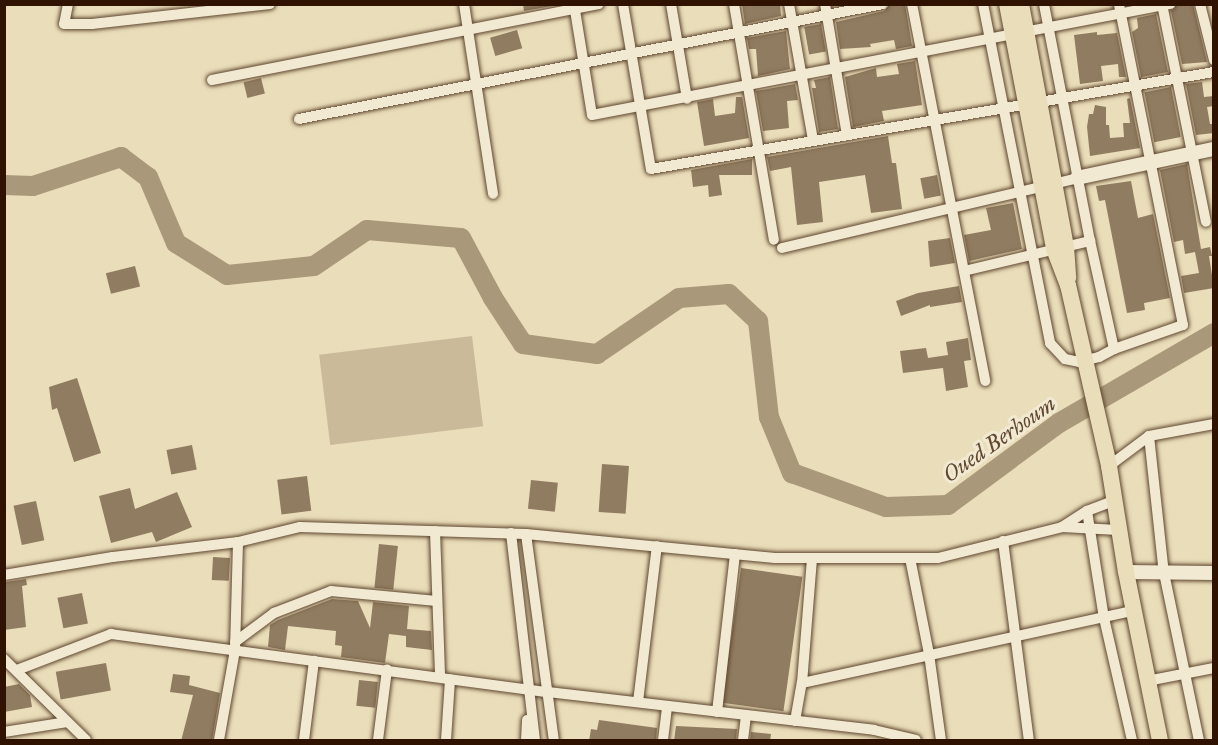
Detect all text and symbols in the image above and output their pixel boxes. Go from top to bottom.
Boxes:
water label: Oued Berhoum [938,390,1060,488]

